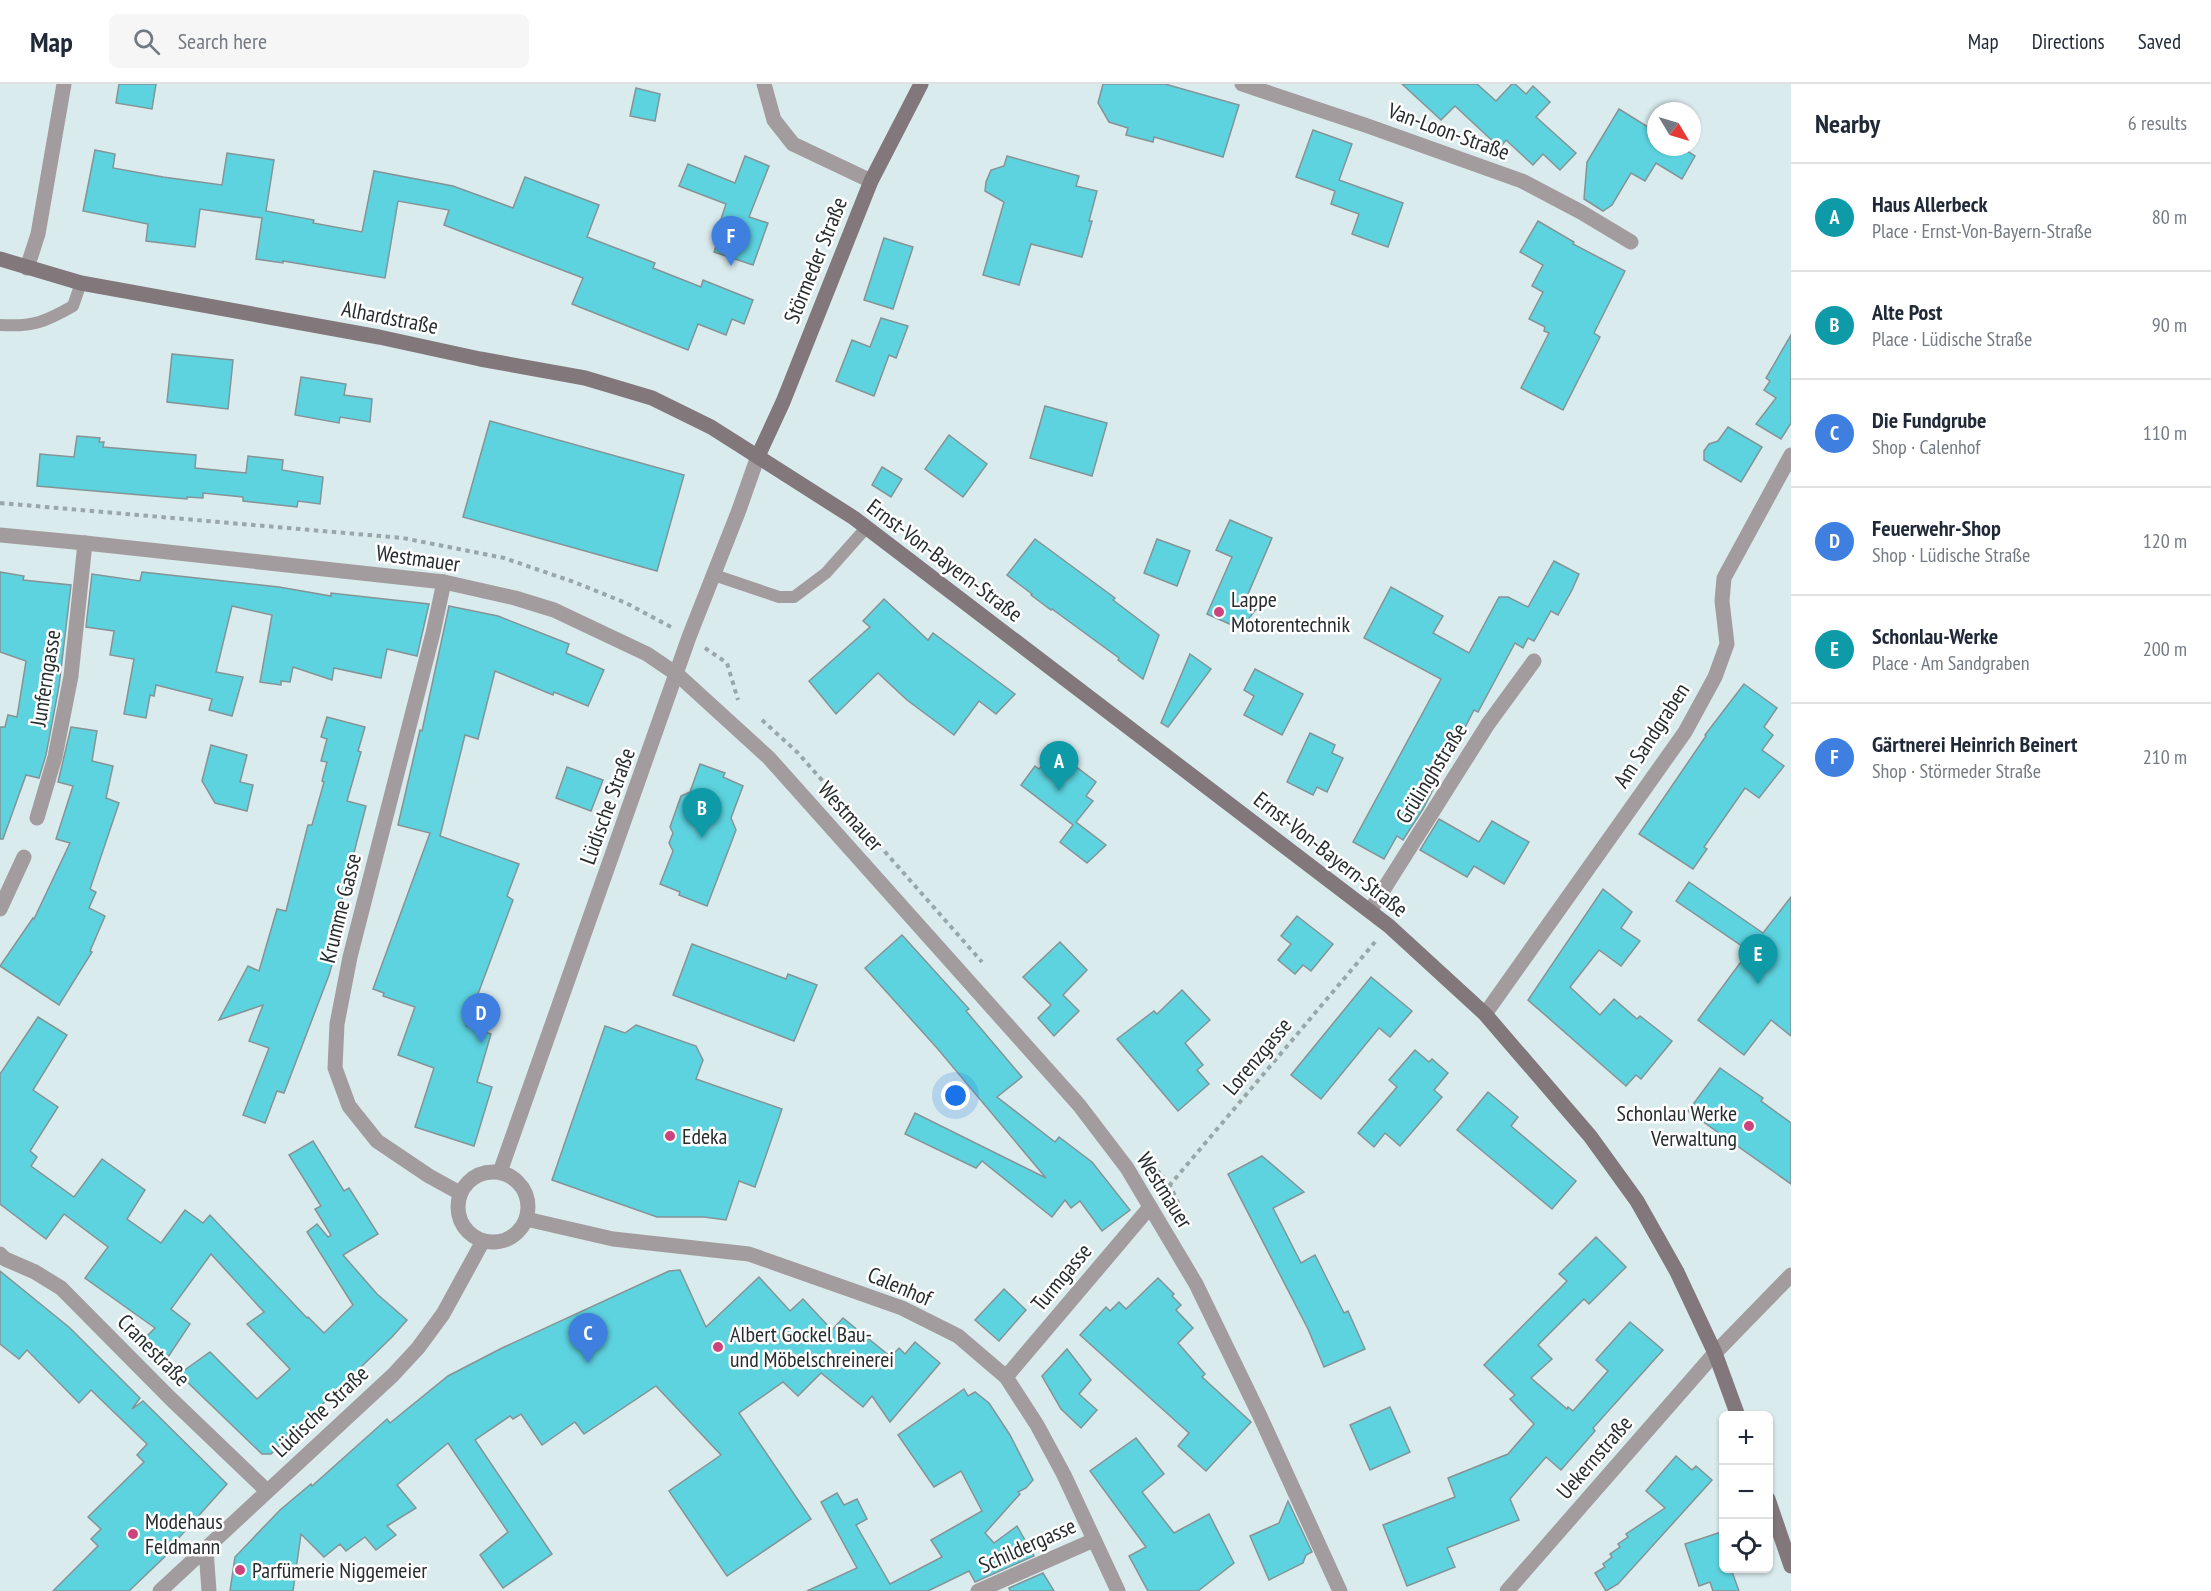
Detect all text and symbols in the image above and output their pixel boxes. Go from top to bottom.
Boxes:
search box [109,14,529,68]
text: Map [30,23,73,60]
icon: search [130,25,163,58]
text: Search here [178,27,267,55]
text: Map [1968,28,1999,55]
text: Directions [2032,28,2105,55]
text: Saved [2138,28,2181,55]
street label: Van-Loon-Straße [1383,96,1514,166]
north arrow [1647,102,1701,156]
text: Nearby [1815,107,1880,140]
text: 6 results [2128,110,2187,136]
text: Haus Allerbeck [1872,190,1988,218]
street label: Störmeder Straße [777,193,853,327]
text: A [1829,204,1840,230]
text: 80 m [2152,204,2187,230]
pin: F [712,216,750,266]
text: Place · Ernst-Von-Bayern-Straße [1872,218,2092,244]
street label: Alhardstraße [339,294,441,340]
text: Alte Post [1872,298,1942,326]
text: B [1830,312,1839,338]
text: 90 m [2152,312,2187,338]
text: Place · Lüdische Straße [1872,326,2032,352]
text: Die Fundgrube [1872,406,1987,434]
text: C [1830,420,1839,446]
text: 110 m [2143,420,2187,446]
text: Shop · Calenhof [1872,434,1980,460]
street label: Ernst-Von-Bayern-Straße [862,492,1028,628]
text: Feuerwehr-Shop [1872,514,2001,542]
text: D [1829,528,1840,554]
text: 120 m [2143,528,2187,554]
street label: Westmauer [374,538,462,578]
text: Shop · Lüdische Straße [1872,542,2030,568]
place label: Lappe Motorentechnik [1231,585,1350,638]
marker: Lappe Motorentechnik [1212,605,1226,619]
text: Schonlau-Werke [1872,622,1998,650]
street label: Junferngasse [23,628,66,729]
text: E [1830,636,1839,662]
text: 200 m [2143,636,2187,662]
text: Place · Am Sandgraben [1872,650,2029,676]
street label: Am Sandgraben [1607,677,1695,793]
street label: Grülinghstraße [1389,718,1473,828]
text: Gärtnerei Heinrich Beinert [1872,730,2077,758]
pin: A [1040,742,1078,791]
street label: Lüdische Straße [573,744,641,868]
text: F [1830,744,1839,770]
text: 210 m [2143,744,2187,770]
text: Shop · Störmeder Straße [1872,758,2041,784]
street label: Westmauer [812,775,890,857]
street label: Ernst-Von-Bayern-Straße [1248,785,1414,923]
pin: B [682,788,722,838]
street label: Krumme Gasse [313,850,367,966]
pin: E [1738,934,1778,984]
pin: D [462,994,500,1043]
street label: Lorenzgasse [1217,1012,1297,1100]
your location [941,1081,970,1110]
place label: Schonlau Werke Verwaltung [1617,1099,1737,1152]
marker: Schonlau Werke Verwaltung [1742,1119,1756,1133]
place label: Edeka [682,1122,727,1150]
marker: Edeka [663,1129,677,1143]
street label: Westmauer [1131,1147,1199,1233]
street label: Turmgasse [1025,1237,1097,1317]
street label: Calenhof [864,1260,938,1313]
street label: Cranestraße [112,1308,196,1392]
pin: C [568,1314,608,1363]
place label: Albert Gockel Bau- und Möbelschreinerei [730,1320,894,1373]
marker: Albert Gockel Bau- und Möbelschreinerei [711,1340,725,1354]
street label: Lüdische Straße [266,1359,374,1463]
street label: Uekernstraße [1550,1409,1638,1505]
map controls [1719,1411,1773,1573]
button: + [1719,1411,1773,1465]
button: − [1719,1465,1773,1519]
place label: Modehaus Feldmann [145,1507,223,1560]
street label: Schildergasse [974,1511,1080,1579]
button: locate [1719,1519,1773,1573]
marker: Modehaus Feldmann [126,1527,140,1541]
place label: Parfümerie Niggemeier [252,1556,427,1584]
marker: Parfümerie Niggemeier [233,1563,247,1577]

